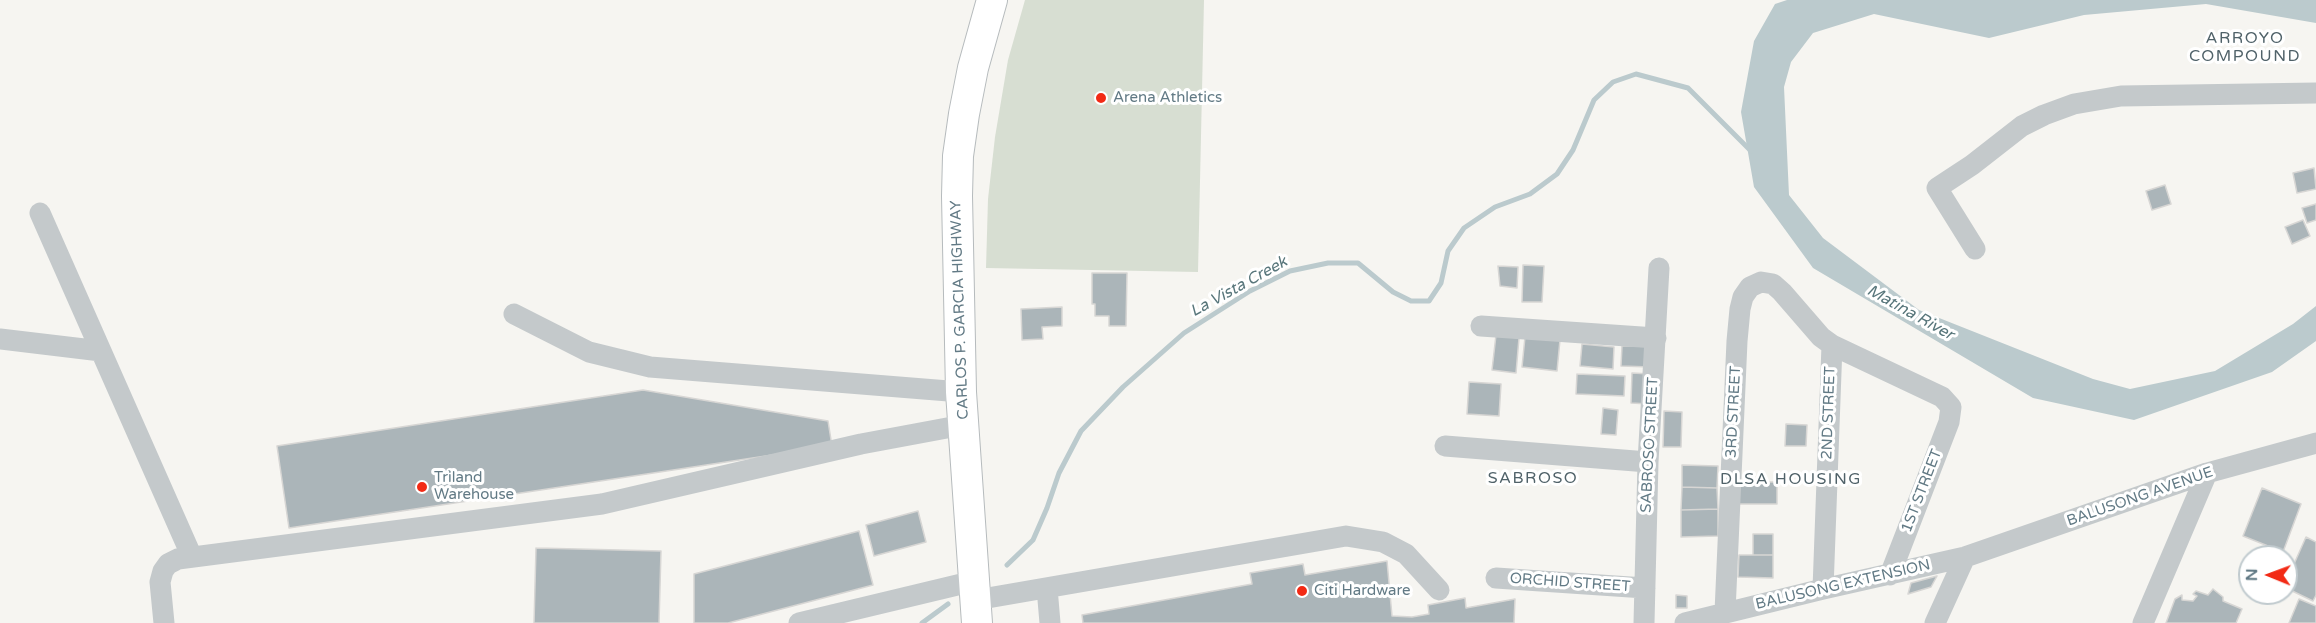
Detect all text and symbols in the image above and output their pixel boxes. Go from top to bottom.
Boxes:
district label: ARROYO COMPOUND [2189,29,2301,67]
place label: Arena Athletics [1113,89,1222,107]
marker: Arena Athletics [1094,91,1108,105]
street label: CARLOS P. GARCIA HIGHWAY [947,200,973,420]
water label: La Vista Creek [1187,252,1291,322]
water label: Matina River [1863,281,1957,345]
street label: 3RD STREET [1723,366,1745,458]
street label: 2ND STREET [1818,366,1840,460]
street label: SABROSO STREET [1637,377,1663,513]
street label: 1ST STREET [1898,447,1946,535]
street label: BALUSONG AVENUE [2064,464,2216,530]
place label: Triland Warehouse [434,469,514,504]
district label: SABROSO [1488,469,1578,489]
district label: DLSA HOUSING [1720,470,1862,490]
marker: Triland Warehouse [415,480,429,494]
north arrow [2238,545,2298,605]
street label: BALUSONG EXTENSION [1754,556,1932,614]
text: N [2242,568,2262,581]
street label: ORCHID STREET [1509,570,1631,596]
place label: Citi Hardware [1314,582,1410,600]
marker: Citi Hardware [1295,584,1309,598]

